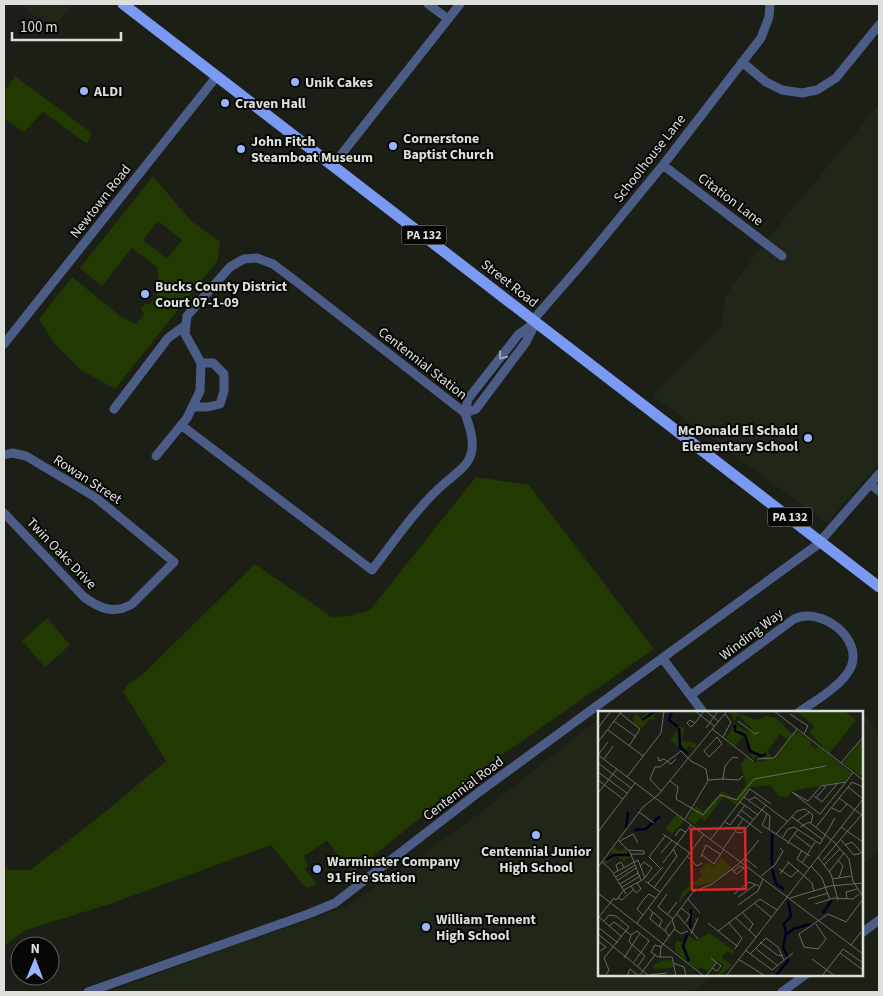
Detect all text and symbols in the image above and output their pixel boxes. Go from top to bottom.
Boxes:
scale bar [12,10,121,42]
text: 100 m [20,17,58,38]
place label: Unik Cakes [305,73,373,93]
marker: Unik Cakes [289,76,301,88]
place label: ALDI [93,82,122,102]
marker: ALDI [78,85,90,97]
place label: Craven Hall [235,94,306,114]
marker: Craven Hall [219,97,231,109]
street label: Schoolhouse Lane [609,110,691,207]
place label: Cornerstone Baptist Church [403,129,494,165]
place label: John Fitch Steamboat Museum [251,132,373,168]
marker: Cornerstone Baptist Church [387,140,399,152]
marker: John Fitch Steamboat Museum [235,143,247,155]
street label: Newtown Road [66,160,136,243]
street label: Citation Lane [693,169,767,231]
road number: PA 132 [402,226,446,244]
street label: Street Road [476,255,542,313]
place label: Bucks County District Court 07-1-09 [155,277,288,313]
marker: Bucks County District Court 07-1-09 [139,288,151,300]
street label: Centennial Station [374,323,471,405]
one-way arrow [499,350,507,359]
place label: McDonald El Schald Elementary School [678,421,798,457]
marker: McDonald El Schald Elementary School [802,432,814,444]
street label: Rowan Street [49,450,126,510]
road number: PA 132 [768,508,812,526]
street label: Twin Oaks Drive [22,513,101,594]
street label: Winding Way [716,604,788,665]
inset map [598,711,863,976]
street label: Centennial Road [419,752,508,826]
marker: Centennial Junior High School [530,829,542,841]
place label: Centennial Junior High School [481,842,591,878]
place label: Warminster Company 91 Fire Station [327,852,461,888]
marker: Warminster Company 91 Fire Station [311,863,323,875]
place label: William Tennent High School [436,910,537,946]
marker: William Tennent High School [420,921,432,933]
north arrow [10,936,60,986]
text: N [30,939,40,959]

